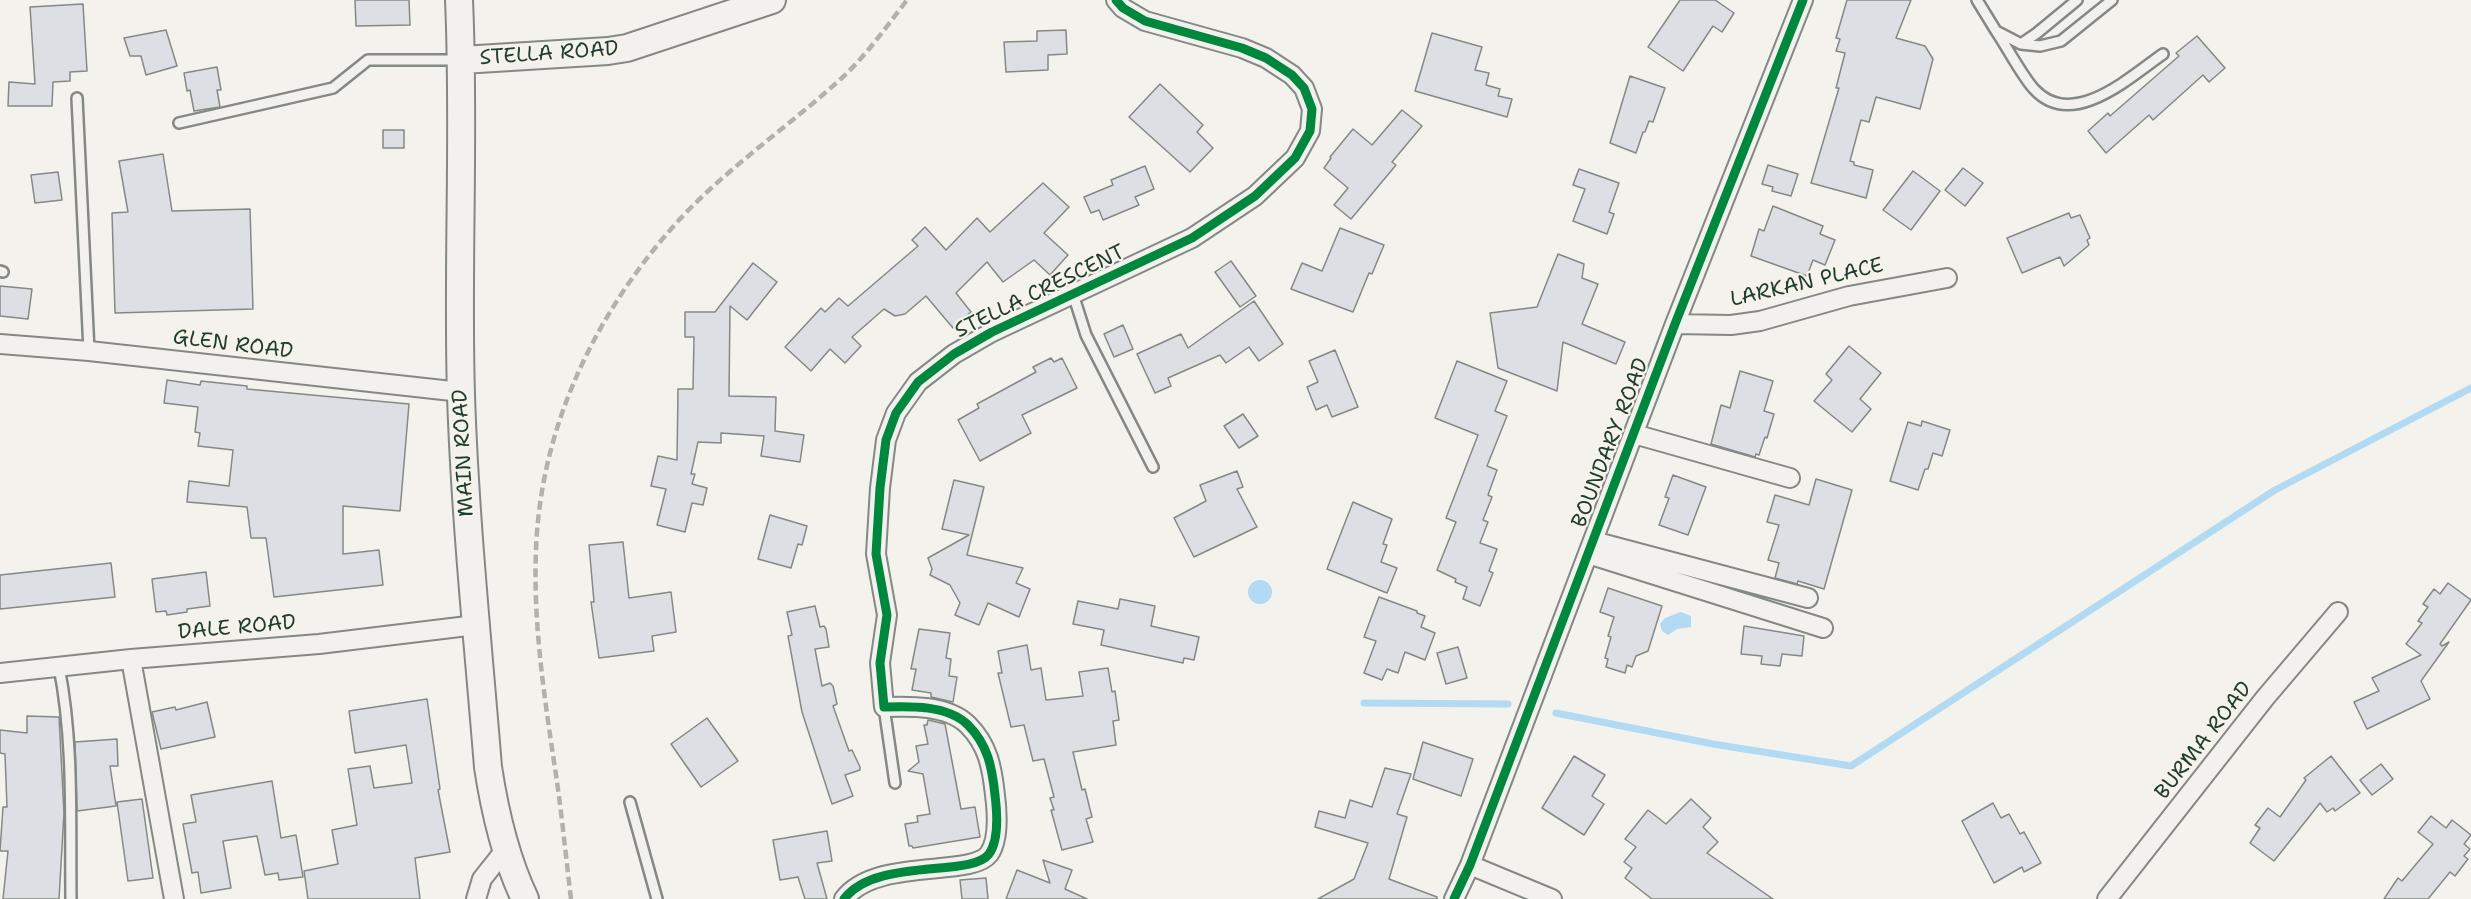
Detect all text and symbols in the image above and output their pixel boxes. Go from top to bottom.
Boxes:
street label: STELLA ROAD [479,37,619,71]
street label: STELLA CRESCENT [951,240,1129,344]
street label: LARKAN PLACE [1728,253,1886,313]
street label: GLEN ROAD [171,325,295,365]
street label: BOUNDARY ROAD [1567,355,1655,531]
street label: MAIN ROAD [448,389,480,517]
street label: DALE ROAD [177,610,297,646]
street label: BURMA ROAD [2150,677,2258,805]

